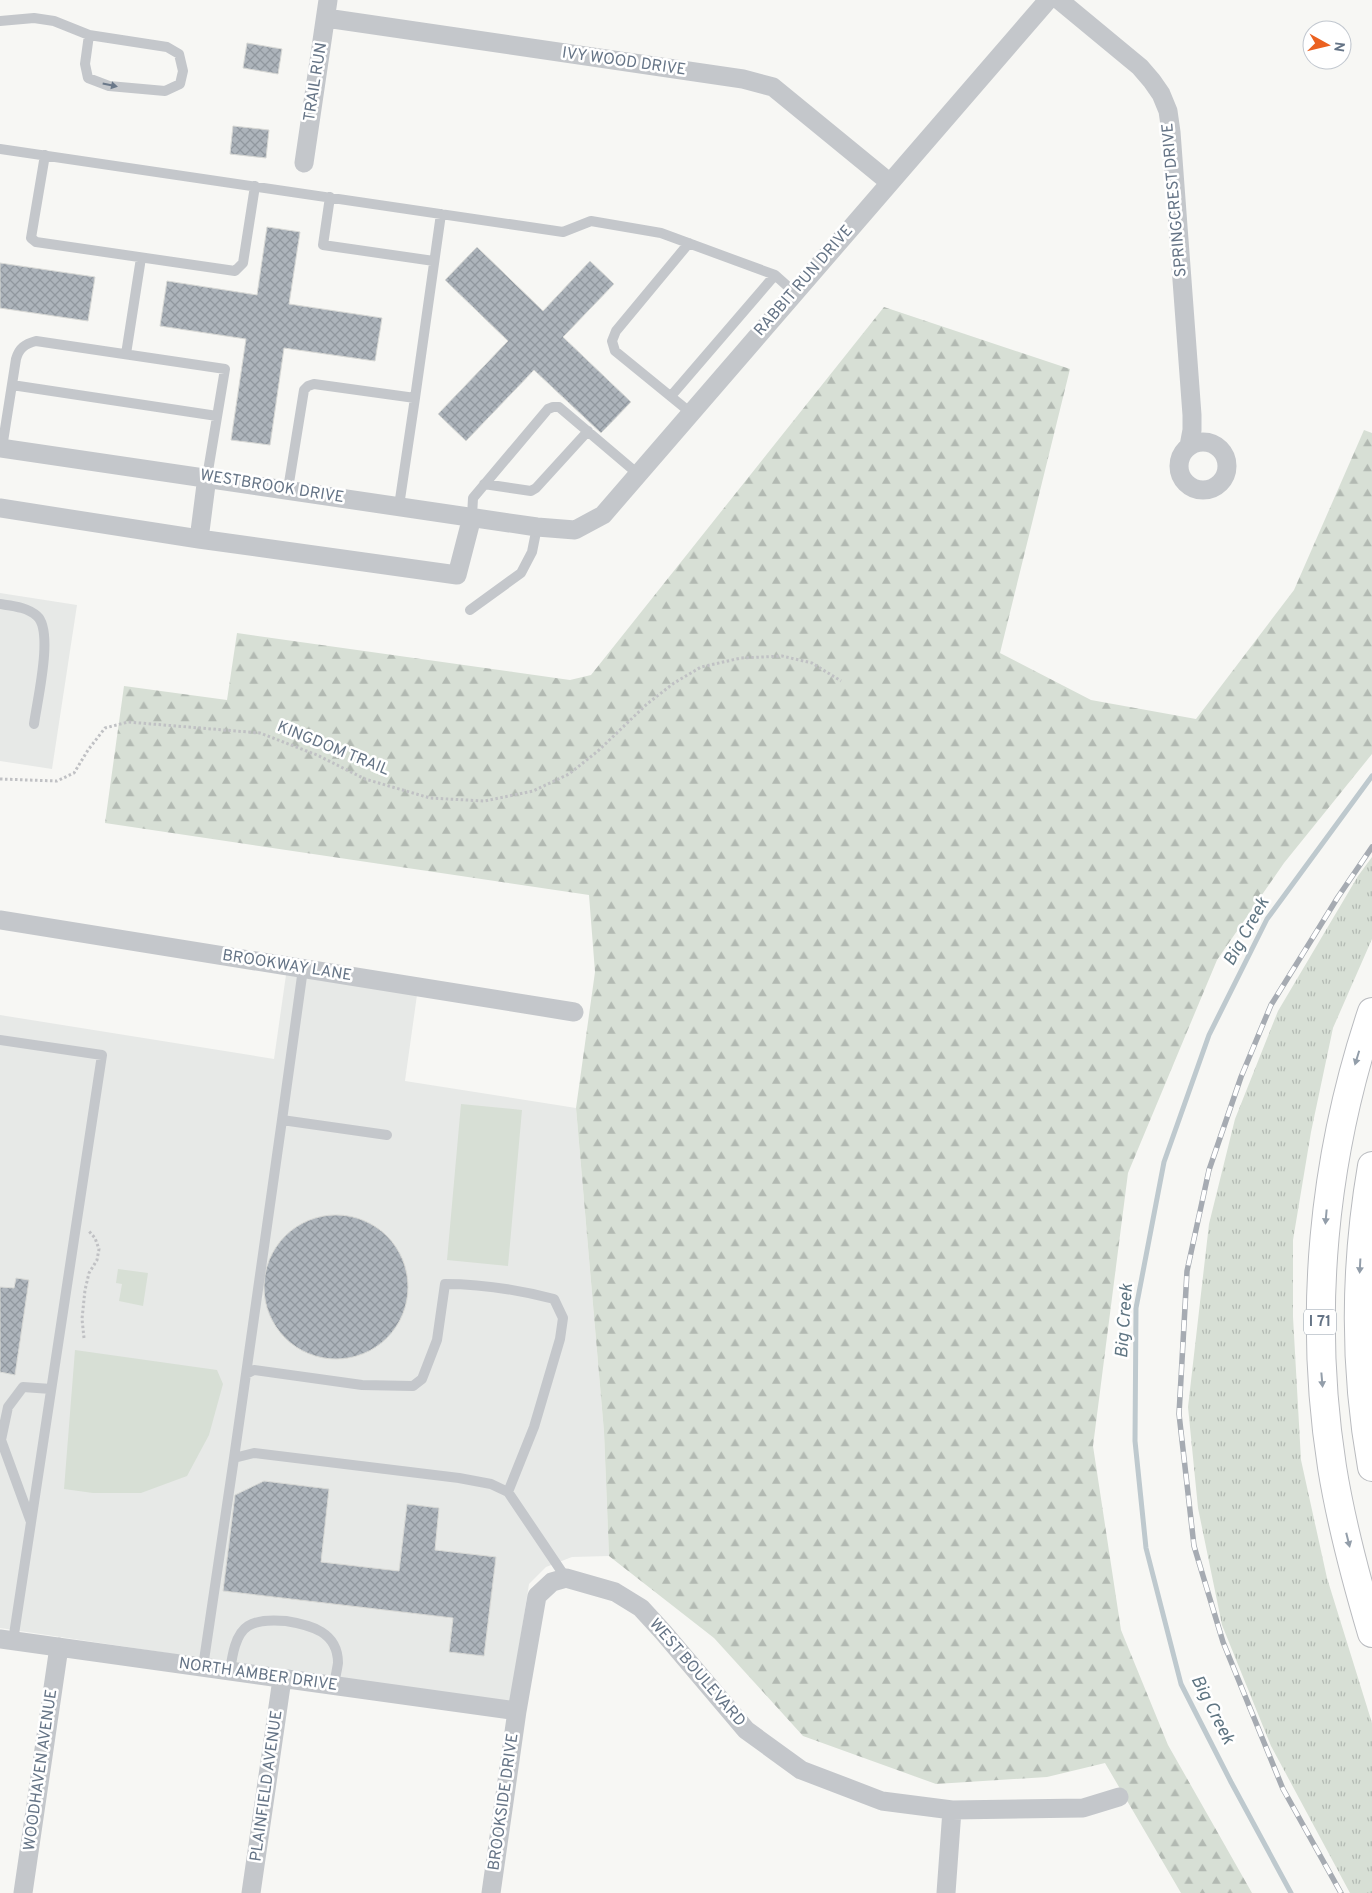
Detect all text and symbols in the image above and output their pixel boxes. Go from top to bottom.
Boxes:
north arrow [1302,20,1352,70]
text: N [1329,40,1348,53]
street label: TRAIL RUN [300,41,332,123]
street label: IVY WOOD DRIVE [561,43,687,81]
one-way arrow [102,81,117,89]
street label: SPRINGCREST DRIVE [1158,122,1192,278]
street label: RABBIT RUN DRIVE [750,221,858,341]
street label: WESTBROOK DRIVE [199,466,345,508]
street label: KINGDOM TRAIL [274,717,392,781]
water label: Big Creek [1219,893,1276,970]
street label: BROOKWAY LANE [221,946,353,986]
one-way arrow [1353,1051,1361,1066]
one-way arrow [1322,1210,1330,1226]
one-way arrow [1356,1258,1364,1274]
water label: Big Creek [1111,1282,1139,1359]
road number: I 71 [1304,1310,1336,1334]
one-way arrow [1319,1372,1327,1388]
one-way arrow [1344,1532,1352,1547]
street label: WEST BOULEVARD [645,1615,749,1731]
street label: NORTH AMBER DRIVE [177,1654,339,1696]
water label: Big Creek [1185,1671,1240,1749]
street label: WOODHAVEN AVENUE [20,1688,62,1852]
street label: PLAINFIELD AVENUE [246,1709,288,1863]
street label: BROOKSIDE DRIVE [484,1732,524,1872]

